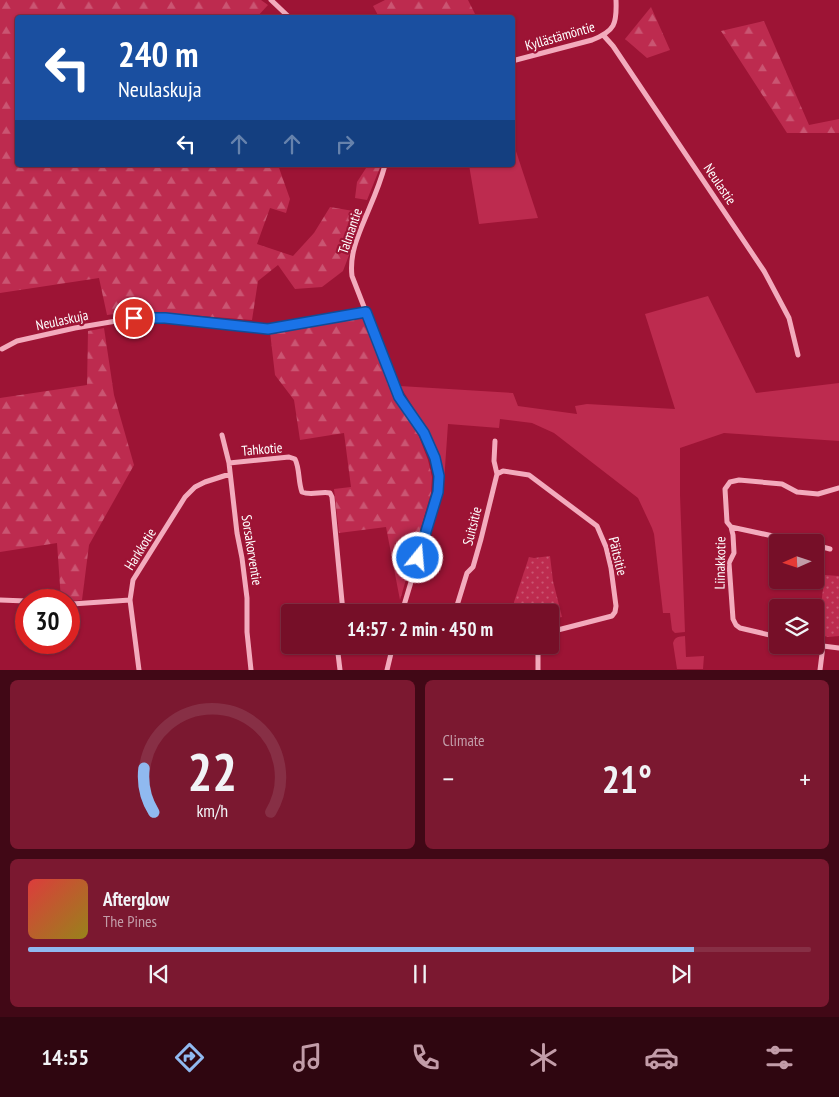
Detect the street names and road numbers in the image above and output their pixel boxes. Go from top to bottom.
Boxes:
street label: Kyllästämöntie [523,17,597,55]
street label: Neulastie [700,160,740,208]
street label: Talmantie [334,205,366,256]
street label: Neulaskuja [34,306,90,334]
street label: Tahkotie [241,438,283,460]
street label: Suitsitie [459,505,486,547]
street label: Sorsakorventie [238,513,267,587]
street label: Harkkotie [120,524,160,573]
street label: Päitsitie [605,535,632,577]
street label: Liinakkotie [711,536,729,590]

